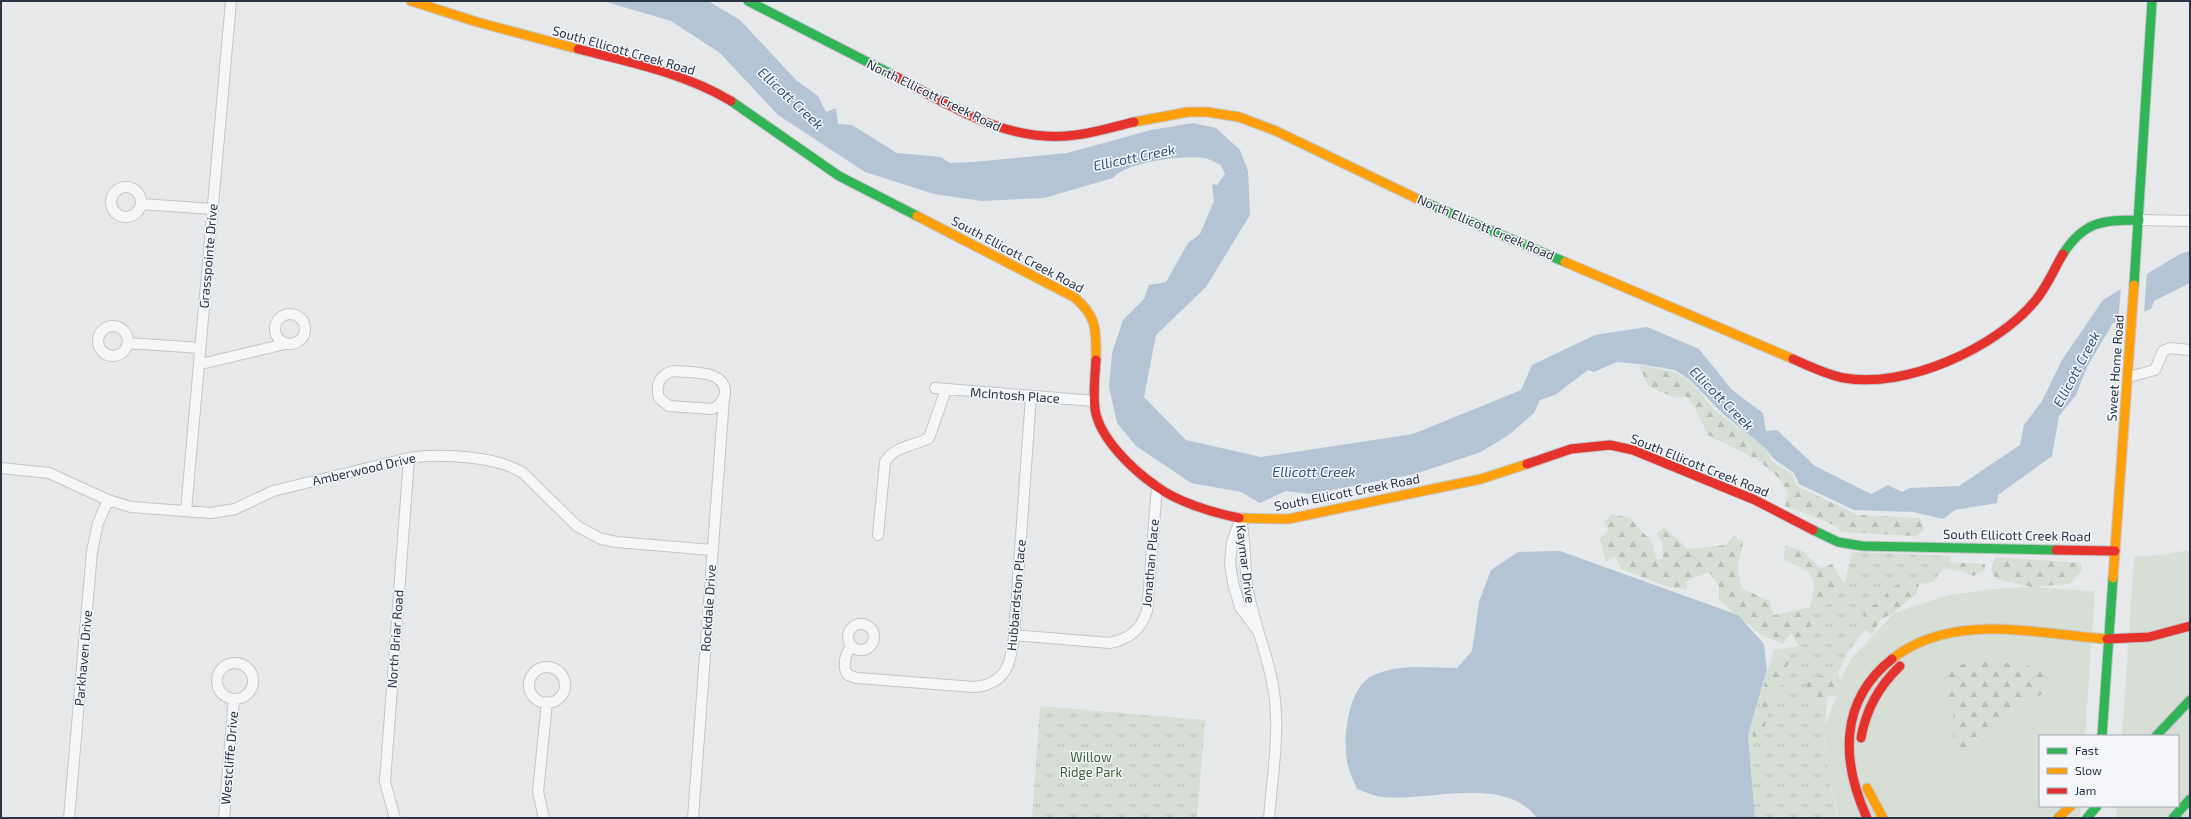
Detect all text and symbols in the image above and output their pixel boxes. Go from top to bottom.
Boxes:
street label: South Ellicott Creek Road [551,22,697,78]
street label: North Ellicott Creek Road [864,55,1004,135]
water label: Ellicott Creek [755,63,827,133]
water label: Ellicott Creek [1091,140,1177,174]
street label: North Ellicott Creek Road [1415,191,1557,263]
street label: Grasspointe Drive [195,203,221,309]
street label: South Ellicott Creek Road [949,212,1087,296]
street label: Sweet Home Road [2103,314,2127,422]
water label: Ellicott Creek [2049,328,2103,410]
water label: Ellicott Creek [1687,363,1757,433]
street label: McIntosh Place [970,384,1060,406]
street label: South Ellicott Creek Road [1628,430,1772,500]
street label: Amberwood Drive [311,449,417,489]
water label: Ellicott Creek [1272,463,1356,480]
street label: South Ellicott Creek Road [1273,470,1421,514]
street label: Jonathan Place [1138,518,1162,608]
street label: Kaymar Drive [1233,524,1259,604]
street label: South Ellicott Creek Road [1943,526,2091,544]
street label: Hubbardston Place [1003,539,1029,651]
street label: Rockdale Drive [697,564,719,652]
street label: North Briar Road [384,589,406,689]
street label: Parkhaven Drive [71,609,95,707]
street label: Westcliffe Drive [217,710,241,805]
legend [2039,735,2179,807]
text: Fast [2075,743,2099,757]
park label: Willow Ridge Park [1060,749,1123,780]
text: Slow [2075,763,2102,777]
text: Jam [2075,783,2096,797]

